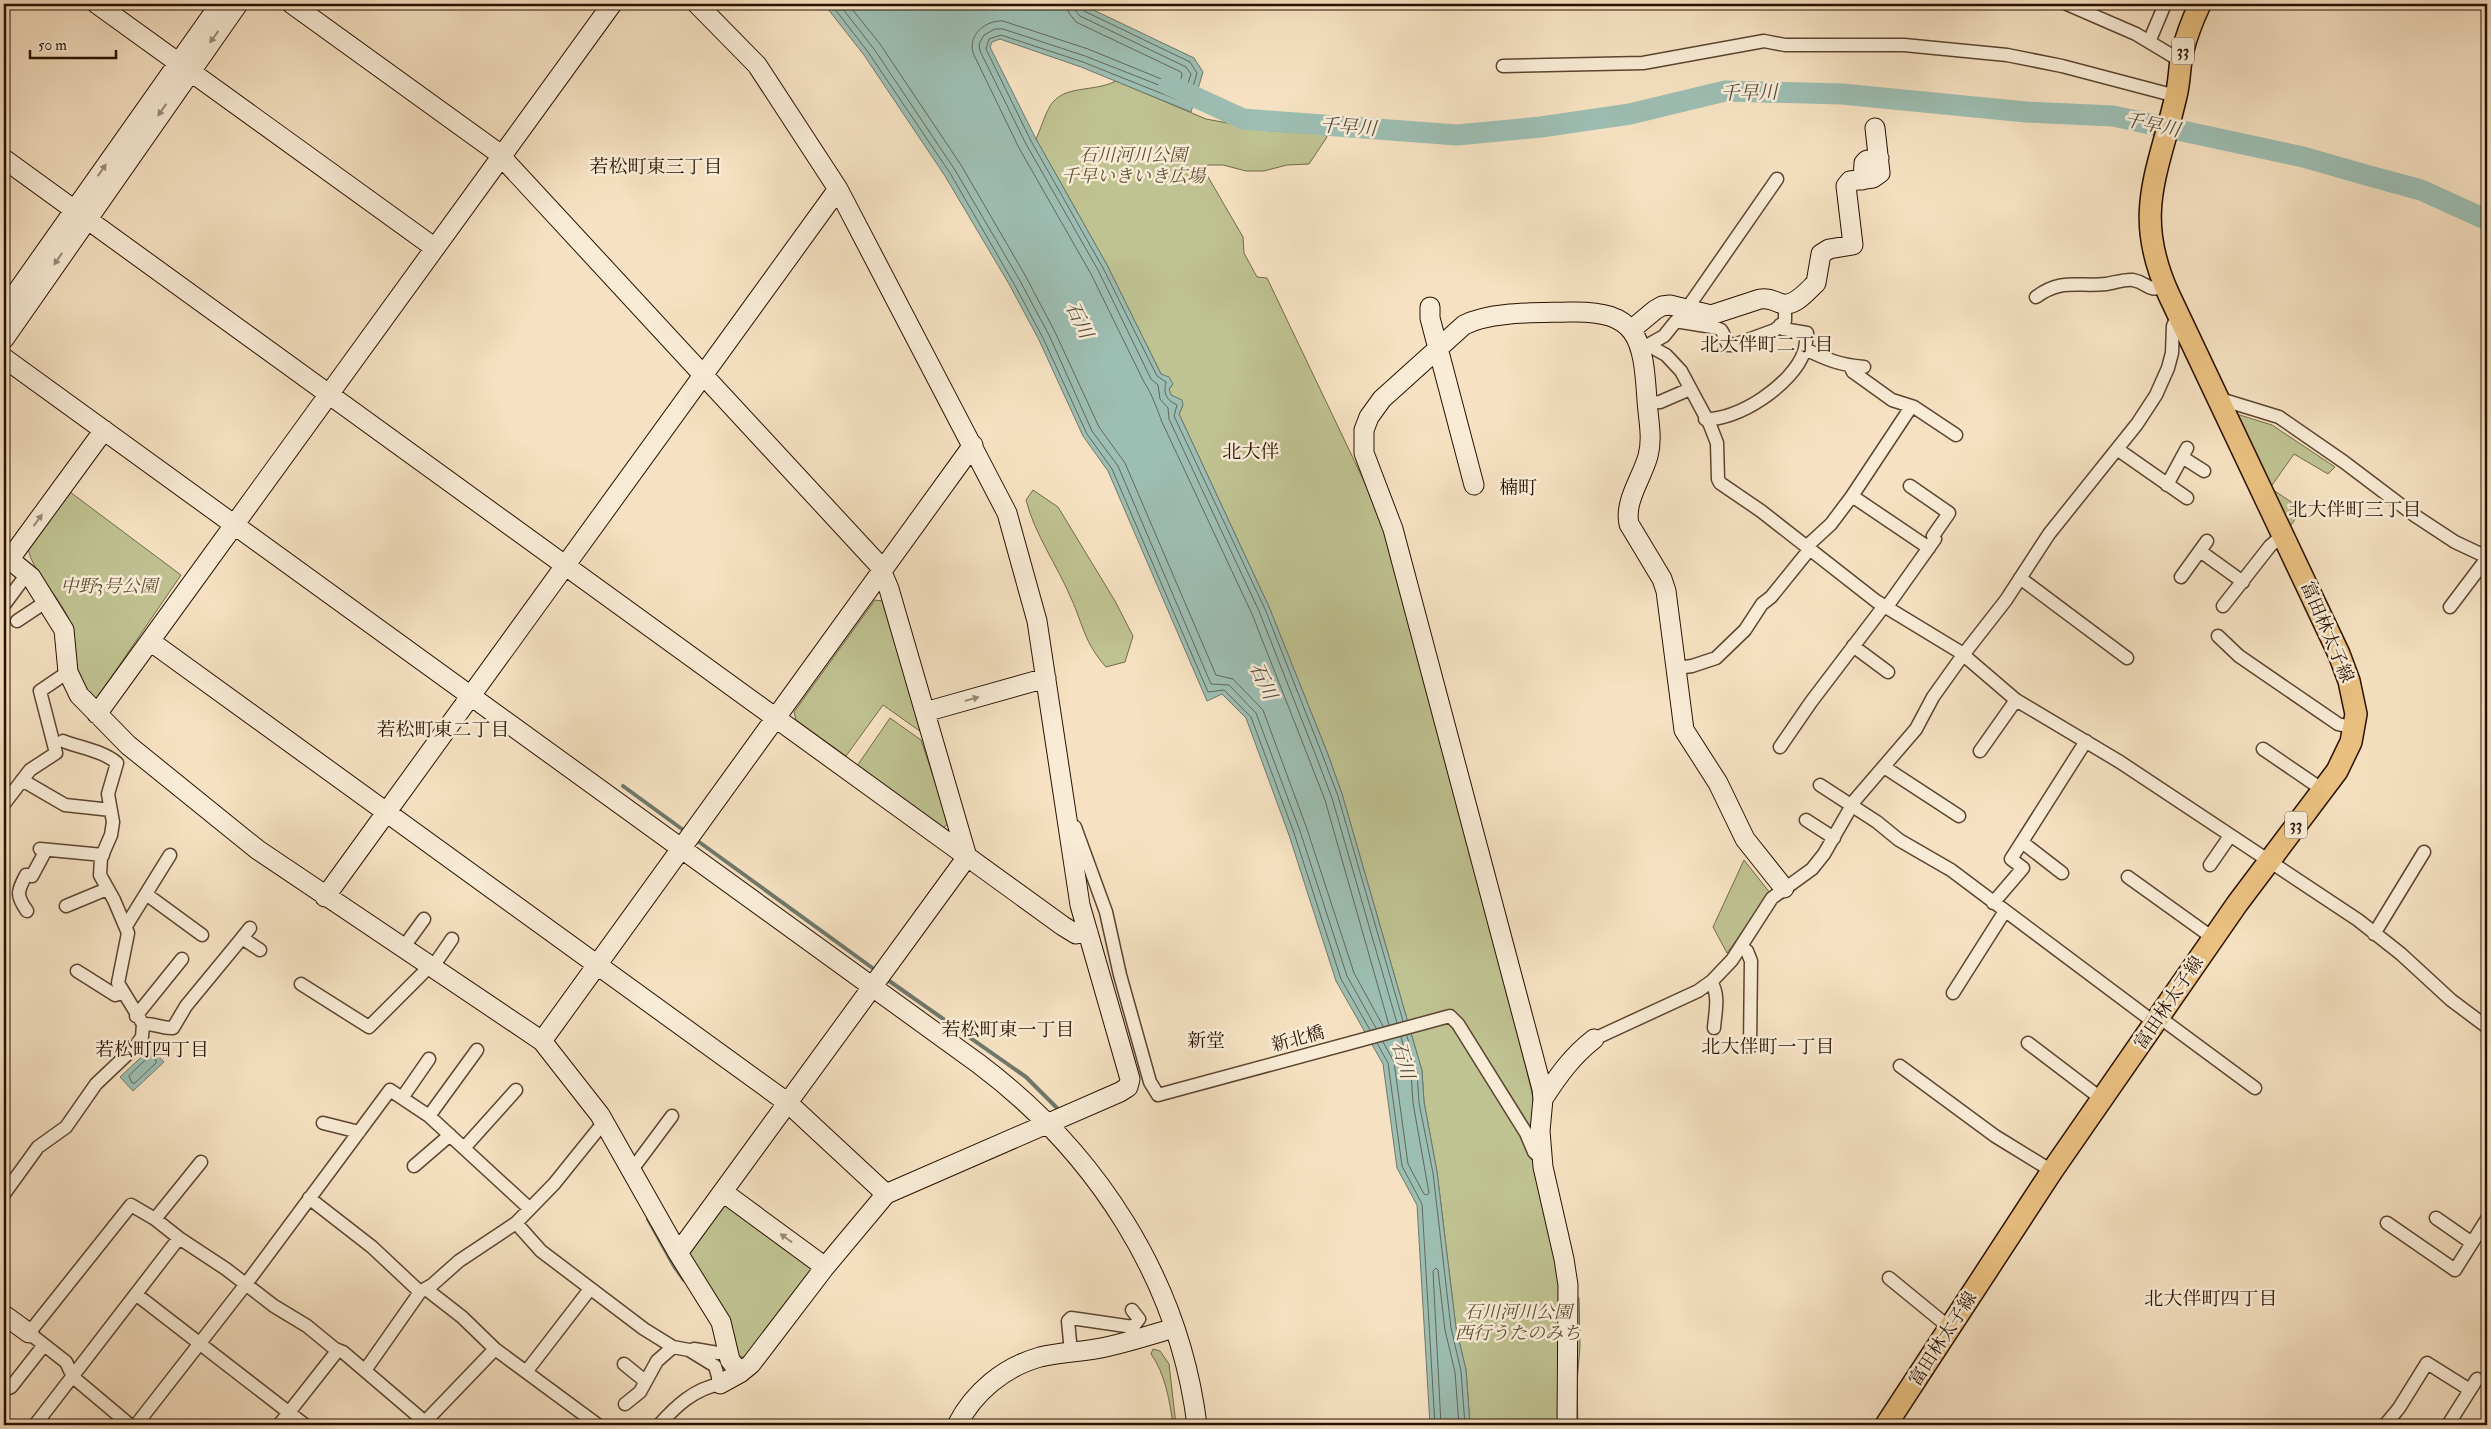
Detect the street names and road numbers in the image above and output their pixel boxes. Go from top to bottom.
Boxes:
road number: 33 [2172,37,2194,64]
street label: 富田林太子線 [2295,578,2359,686]
road number: 33 [2285,812,2307,838]
street label: 富田林太子線 [2129,952,2209,1054]
street label: 新北橋 [1269,1021,1327,1057]
street label: 富田林太子線 [1904,1287,1982,1391]

